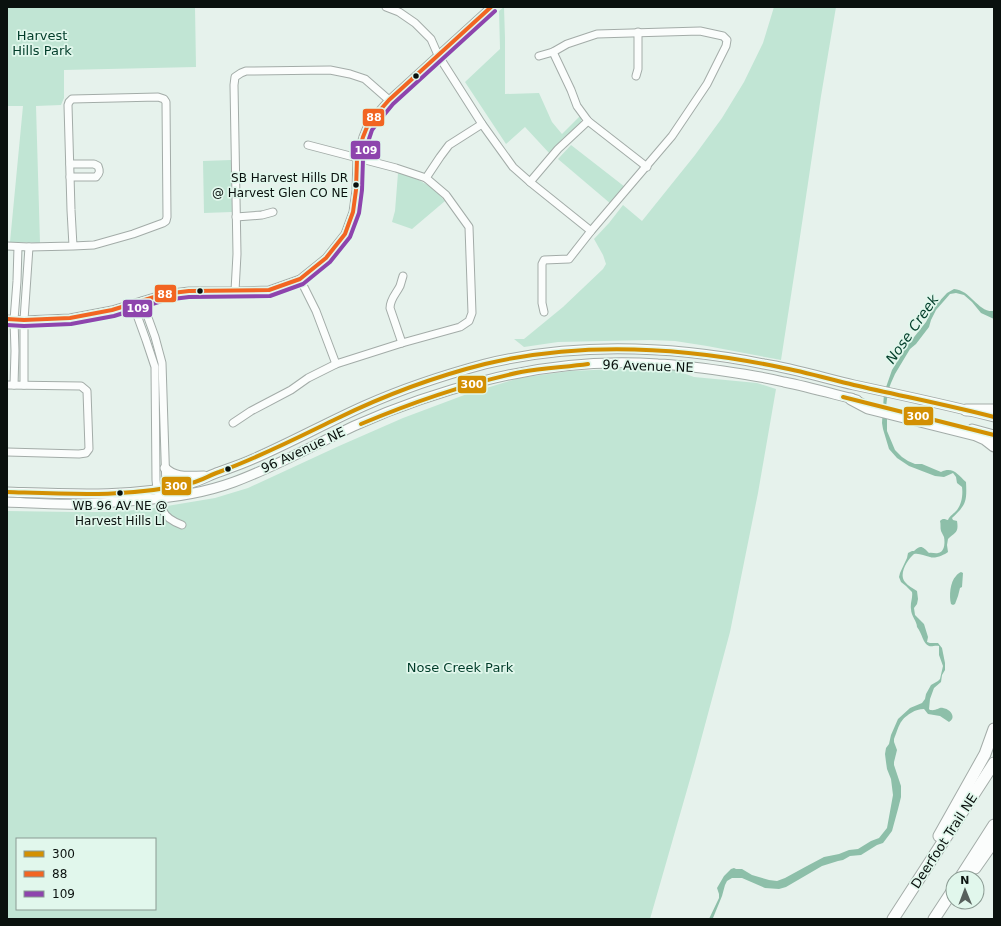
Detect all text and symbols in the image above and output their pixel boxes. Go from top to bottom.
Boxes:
park label: Harvest Hills Park [12,28,72,58]
unlabelled marker [411,71,421,81]
line badge: 88 [362,108,385,127]
text: 88 [366,111,382,124]
line badge: 109 [350,140,381,160]
text: 109 [355,144,377,157]
place label: SB Harvest Hills DR @ Harvest Glen CO NE [212,171,348,200]
marker: SB Harvest Hills DR @ Harvest Glen CO NE [351,180,361,190]
line badge: 88 [154,284,177,303]
unlabelled marker [195,286,205,296]
text: 88 [157,288,173,301]
water label: Nose Creek [882,291,942,366]
line badge: 109 [122,299,153,318]
text: 109 [127,302,149,315]
street label: 96 Avenue NE [602,357,694,375]
line badge: 300 [457,375,487,394]
text: 300 [461,378,484,391]
line badge: 300 [903,406,934,426]
text: 300 [907,410,930,423]
street label: 96 Avenue NE [259,424,347,476]
unlabelled marker [223,464,233,474]
line badge: 300 [161,476,192,496]
text: 300 [165,480,188,493]
marker: WB 96 AV NE @ Harvest Hills LI [115,488,125,498]
place label: WB 96 AV NE @ Harvest Hills LI [73,499,167,528]
park label: Nose Creek Park [407,660,514,675]
street label: Deerfoot Trail NE [908,791,980,891]
legend [16,838,156,910]
text: 300 [52,847,75,861]
text: 88 [52,867,67,881]
north arrow [945,870,985,910]
text: 109 [52,887,75,901]

